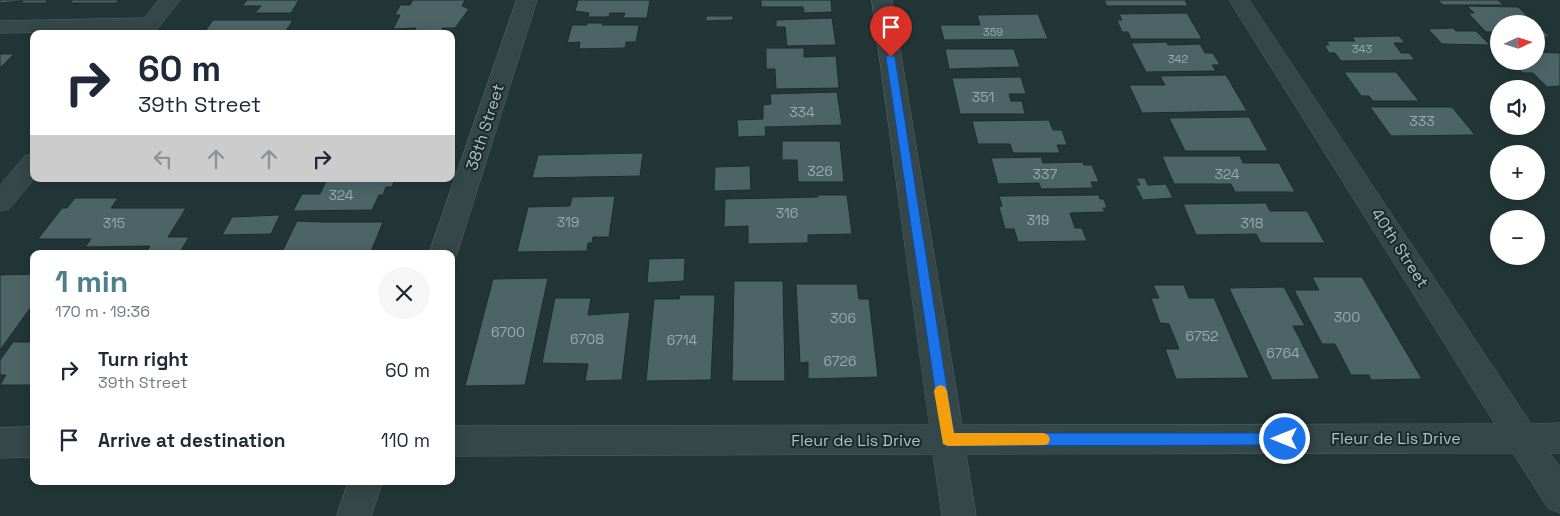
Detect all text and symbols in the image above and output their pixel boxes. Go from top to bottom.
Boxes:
pin [870,6,912,57]
icon: arrive [877,13,905,41]
north arrow [1490,15,1545,70]
map controls [1490,15,1545,265]
house number: 359 [983,25,1003,39]
house number: 343 [1352,42,1372,56]
text: 60 m [138,47,221,91]
icon: right [55,50,120,115]
house number: 342 [1168,52,1188,66]
button: sound [1490,80,1545,135]
street label: 38th Street [461,81,509,173]
house number: 351 [972,88,994,106]
text: 39th Street [138,90,261,118]
house number: 334 [789,103,815,121]
house number: 333 [1409,112,1435,130]
icon: left [149,145,177,173]
icon: ahead [202,145,230,173]
icon: ahead [255,145,283,173]
icon: right [308,145,336,173]
button: + [1490,145,1545,200]
house number: 326 [807,162,833,180]
house number: 337 [1033,165,1058,183]
house number: 324 [1214,165,1240,183]
house number: 324 [328,186,354,204]
house number: 316 [776,204,798,222]
street label: 40th Street [1367,204,1433,292]
button: − [1490,210,1545,265]
house number: 319 [1027,211,1049,229]
house number: 319 [557,213,579,231]
house number: 315 [103,214,125,232]
house number: 318 [1241,214,1264,232]
text: 1 min [55,262,128,301]
button: close [378,267,430,319]
text: 170 m · 19:36 [55,301,150,322]
house number: 300 [1334,308,1360,326]
house number: 306 [830,309,856,327]
house number: 6700 [491,323,525,341]
house number: 6752 [1186,327,1218,345]
house number: 6708 [570,330,604,348]
house number: 6714 [667,331,698,349]
house number: 6764 [1266,344,1300,362]
text: Turn right [98,347,188,372]
house number: 6726 [823,352,857,370]
icon: right [55,356,83,384]
text: 60 m [385,358,430,383]
text: 39th Street [98,372,188,393]
position arrow [1258,412,1310,464]
icon: arrive [55,426,83,454]
text: Arrive at destination [98,428,286,453]
text: 110 m [381,428,430,453]
street label: Fleur de Lis Drive [1331,428,1461,449]
street label: Fleur de Lis Drive [791,430,921,451]

